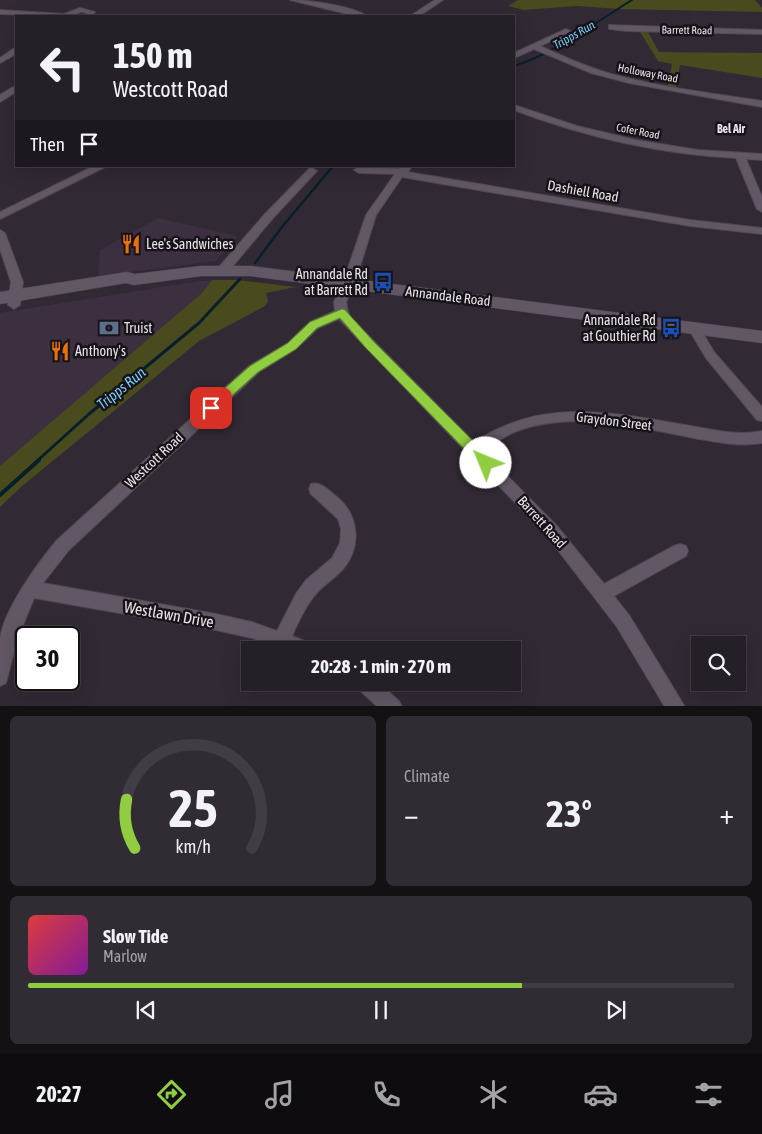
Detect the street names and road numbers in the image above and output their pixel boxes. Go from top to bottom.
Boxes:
street label: Barrett Road [662,24,712,36]
street label: Holloway Road [617,61,679,85]
street label: Cofer Road [615,121,661,141]
street label: Dashiell Road [546,177,620,205]
street label: Annandale Road [405,283,491,309]
street label: Graydon Street [575,408,653,434]
street label: Westcott Road [122,429,186,491]
street label: Barrett Road [514,493,570,551]
street label: Westlawn Drive [123,597,215,631]

